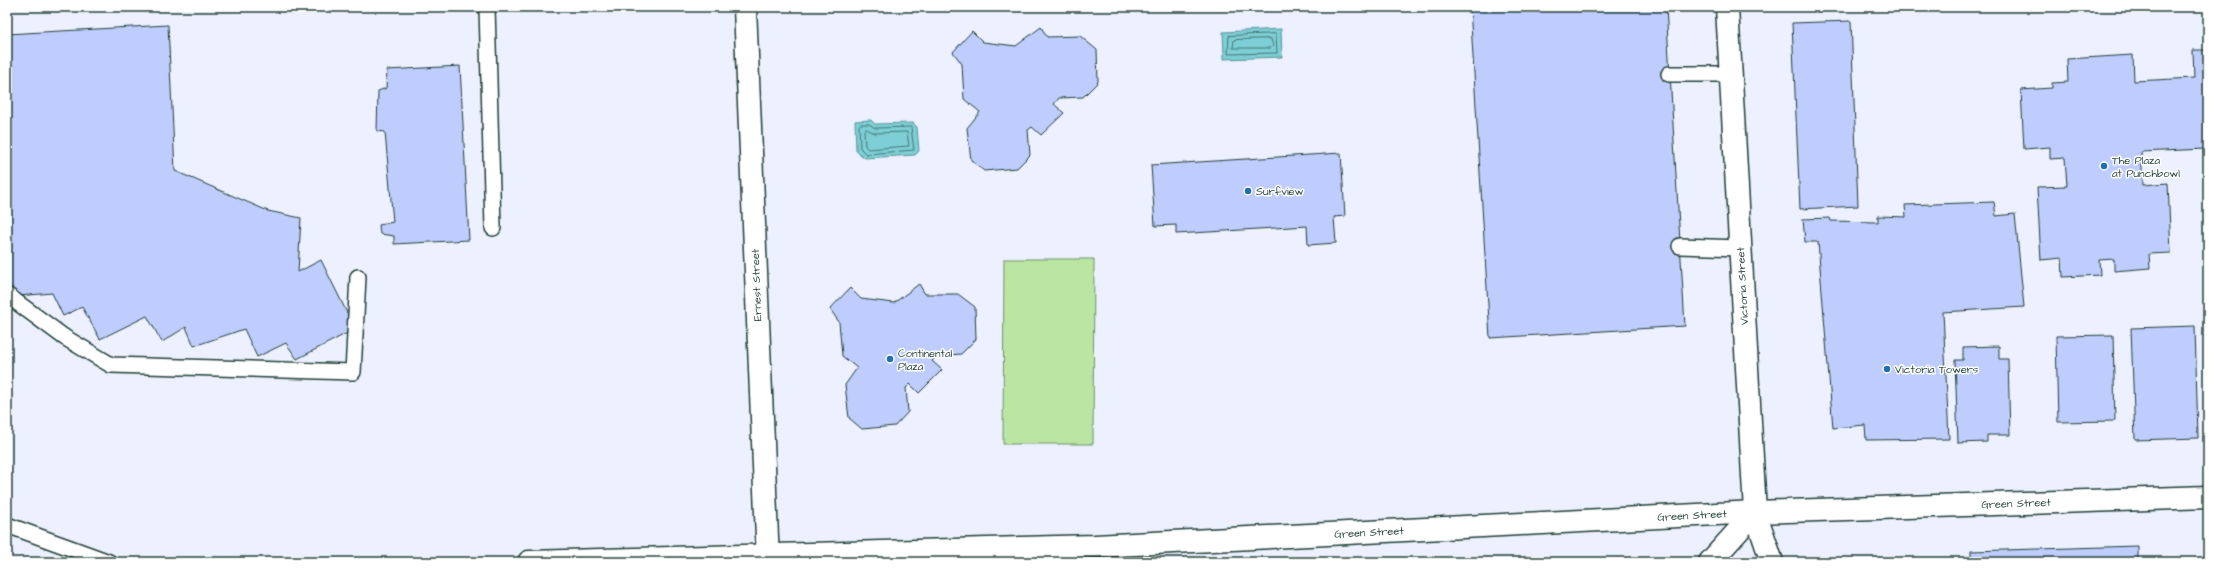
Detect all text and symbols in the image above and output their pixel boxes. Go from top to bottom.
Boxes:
place label: The Plaza at Punchbowl [2112,153,2180,181]
marker: The Plaza at Punchbowl [2099,161,2109,171]
place label: Surfview [1256,184,1304,199]
marker: Surfview [1243,186,1253,196]
street label: Victoria Street [1733,246,1752,325]
street label: Ernest Street [748,248,765,321]
place label: Continental Plaza [898,346,953,374]
marker: Continental Plaza [885,354,895,364]
place label: Victoria Towers [1895,362,1979,377]
marker: Victoria Towers [1882,364,1892,374]
street label: Green Street [1981,495,2052,512]
street label: Green Street [1657,506,1728,525]
street label: Green Street [1334,523,1405,542]

